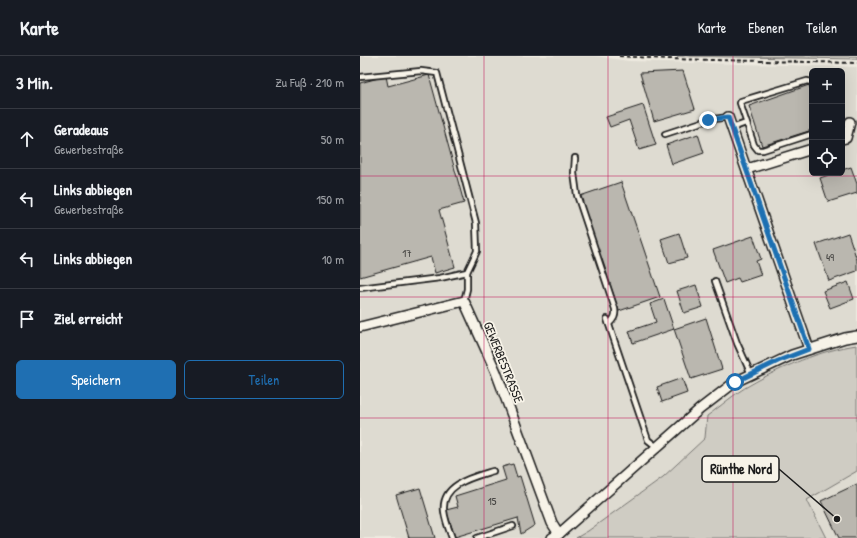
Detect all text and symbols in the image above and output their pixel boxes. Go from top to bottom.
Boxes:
text: Karte [20,15,59,41]
text: Karte [698,18,726,37]
text: Ebenen [748,18,784,37]
text: Teilen [806,18,837,37]
map controls [809,68,845,176]
button: + [809,68,845,104]
text: 3 Min. [16,71,53,94]
text: Zu Fuß · 210 m [275,73,344,91]
button: − [809,104,845,140]
route end [699,111,717,129]
text: Geradeaus [54,119,108,140]
icon: ahead [16,128,38,150]
text: 50 m [321,130,344,148]
text: Gewerbestraße [54,140,124,158]
button: locate [809,140,845,176]
text: Links abbiegen [54,179,132,200]
icon: left [16,188,38,210]
text: 150 m [316,190,344,208]
text: Gewerbestraße [54,200,124,218]
house number: 17 [402,246,412,260]
icon: left [16,248,38,270]
text: Links abbiegen [54,248,132,269]
text: 10 m [322,250,344,268]
house number: 49 [826,250,834,264]
icon: arrive [16,308,38,330]
text: Ziel erreicht [54,308,123,329]
street label: GEWERBESTRASSE [480,319,529,405]
button: Speichern [16,360,176,399]
button: Teilen [184,360,344,399]
route start [726,373,744,391]
callout: Rünthe Nord [702,456,779,482]
text: Rünthe Nord [710,459,772,478]
house number: 15 [488,494,497,508]

